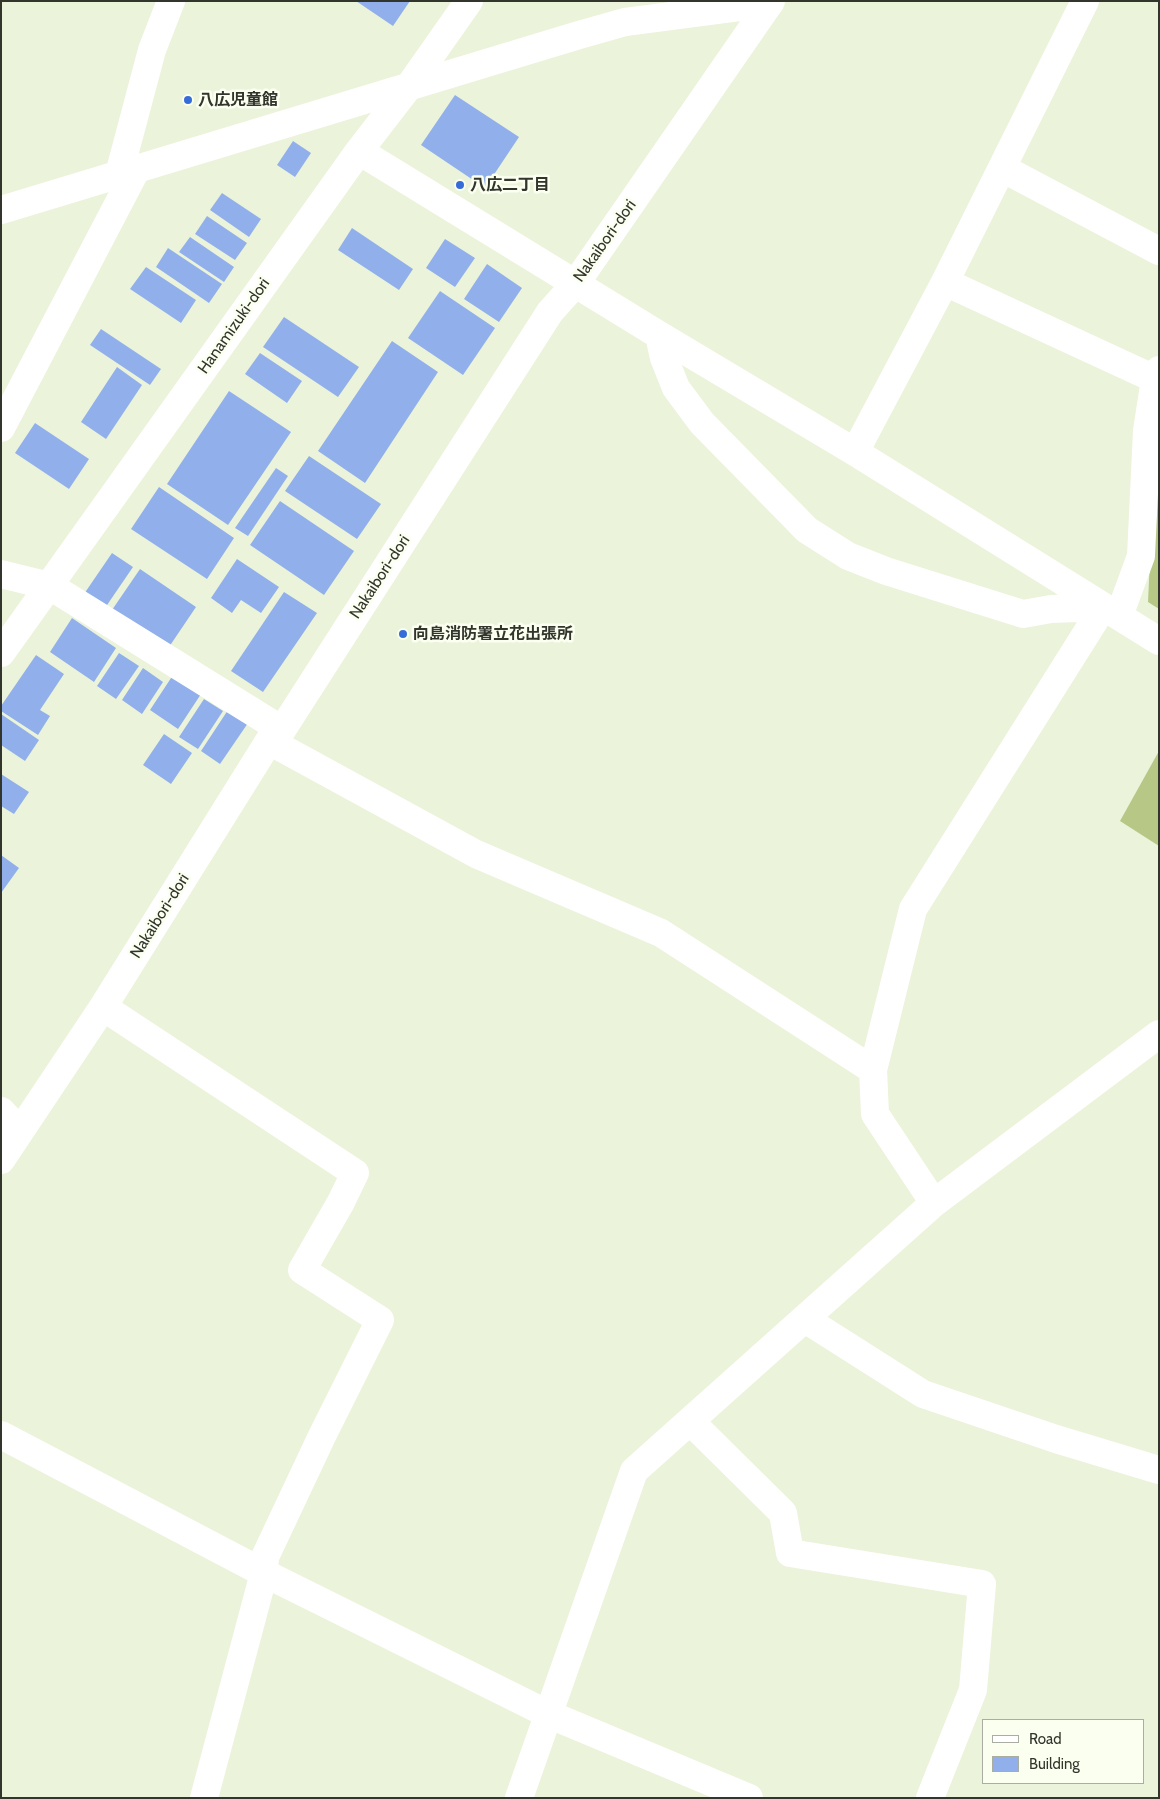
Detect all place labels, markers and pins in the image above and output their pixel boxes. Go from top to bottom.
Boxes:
place label: 八広児童館 [198,90,278,110]
marker: 八広児童館 [182,94,194,106]
place label: 八広二丁目 [470,175,550,195]
marker: 八広二丁目 [454,179,466,191]
place label: 向島消防署立花出張所 [413,624,573,644]
marker: 向島消防署立花出張所 [397,628,409,640]

